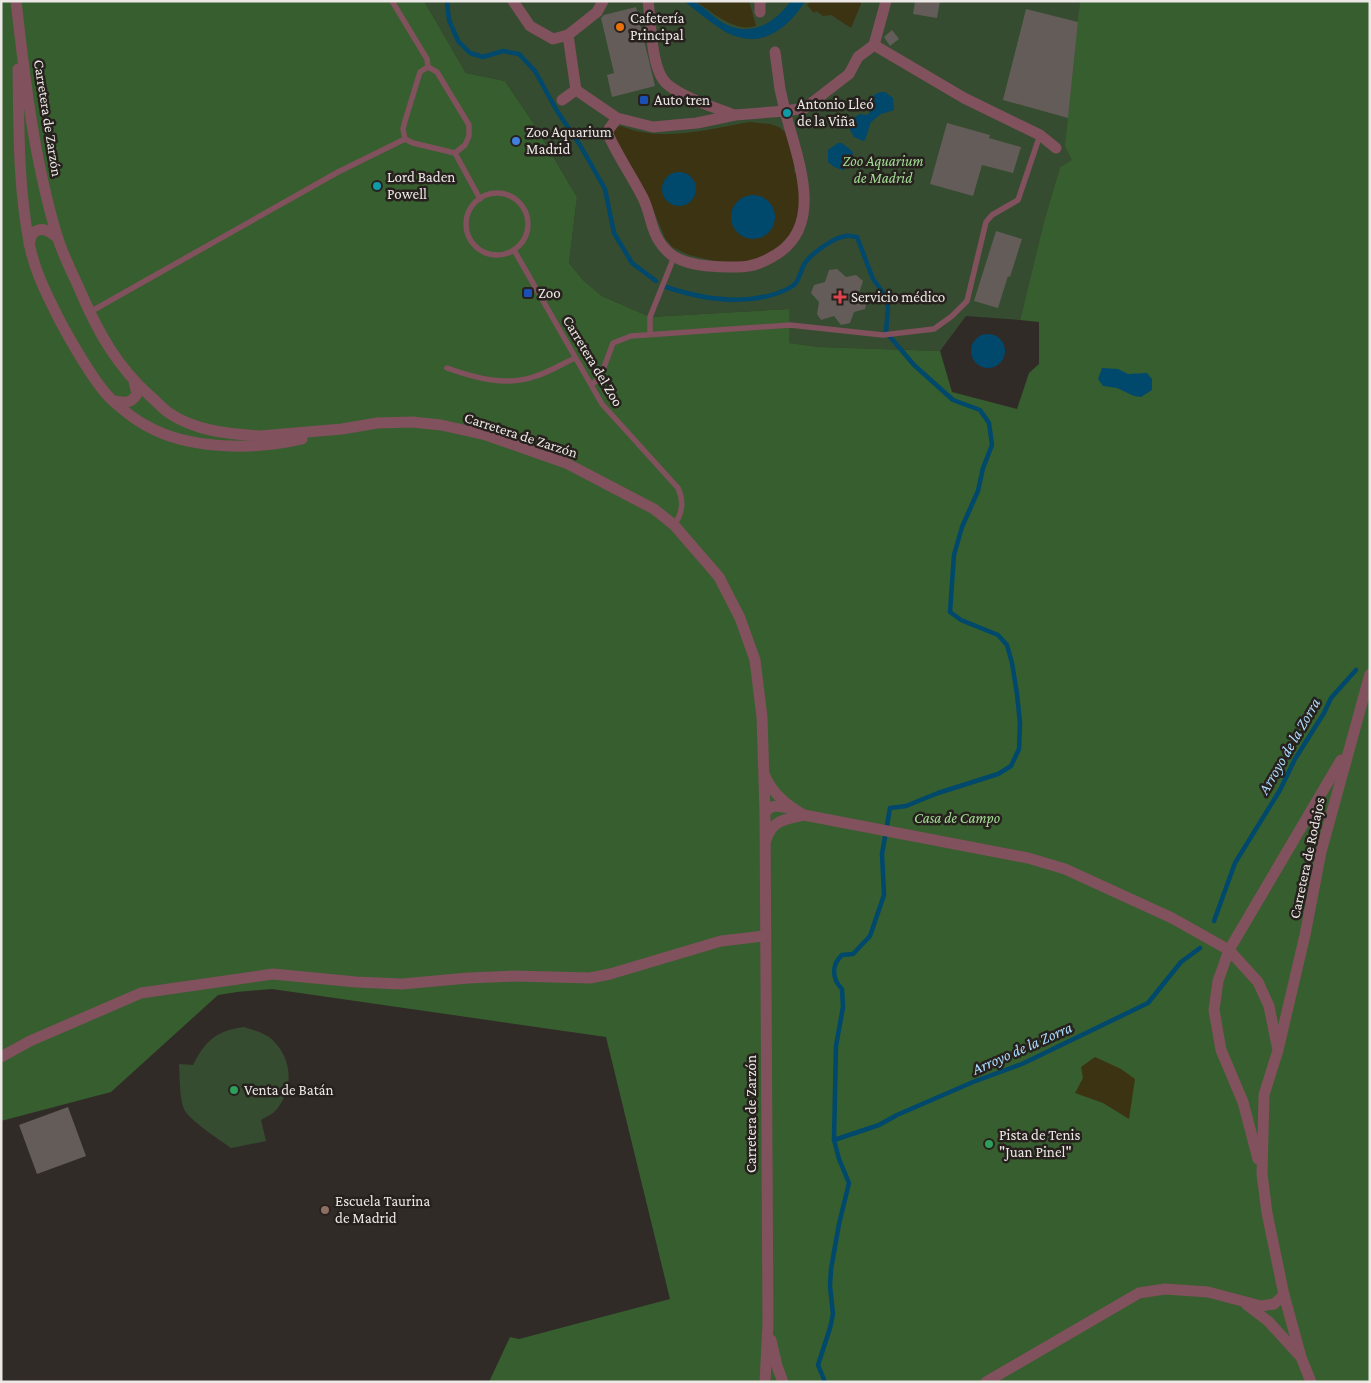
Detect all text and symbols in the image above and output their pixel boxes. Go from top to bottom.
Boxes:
place label: Cafetería Principal [630,10,684,44]
marker: Cafetería Principal [614,21,626,33]
street label: Carretera de Zarzón [31,58,65,178]
place label: Auto tren [654,92,710,108]
marker: Auto tren [638,94,650,106]
place label: Antonio Lleó de la Viña [797,96,874,129]
marker: Antonio Lleó de la Viña [781,107,793,119]
place label: Zoo Aquarium Madrid [526,124,612,157]
marker: Zoo Aquarium Madrid [510,135,522,147]
park label: Zoo Aquarium de Madrid [842,153,924,186]
place label: Lord Baden Powell [387,169,455,202]
marker: Lord Baden Powell [371,180,383,192]
place label: Zoo [538,285,561,301]
marker: Zoo [522,287,534,299]
place label: Servicio médico [851,289,945,305]
marker: Servicio médico [833,290,847,304]
street label: Carretera del Zoo [560,313,626,409]
street label: Carretera de Zarzón [462,409,580,461]
water label: Arroyo de la Zorra [1254,695,1324,798]
street label: Carretera de Rodajos [1286,796,1329,920]
park label: Casa de Campo [914,810,1000,827]
water label: Arroyo de la Zorra [968,1018,1076,1079]
street label: Carretera de Zarzón [743,1055,759,1173]
place label: Venta de Batán [244,1082,334,1098]
marker: Venta de Batán [228,1084,240,1096]
place label: Pista de Tenis "Juan Pinel" [999,1127,1080,1161]
marker: Pista de Tenis "Juan Pinel" [983,1138,995,1150]
place label: Escuela Taurina de Madrid [335,1193,430,1226]
marker: Escuela Taurina de Madrid [319,1204,331,1216]

